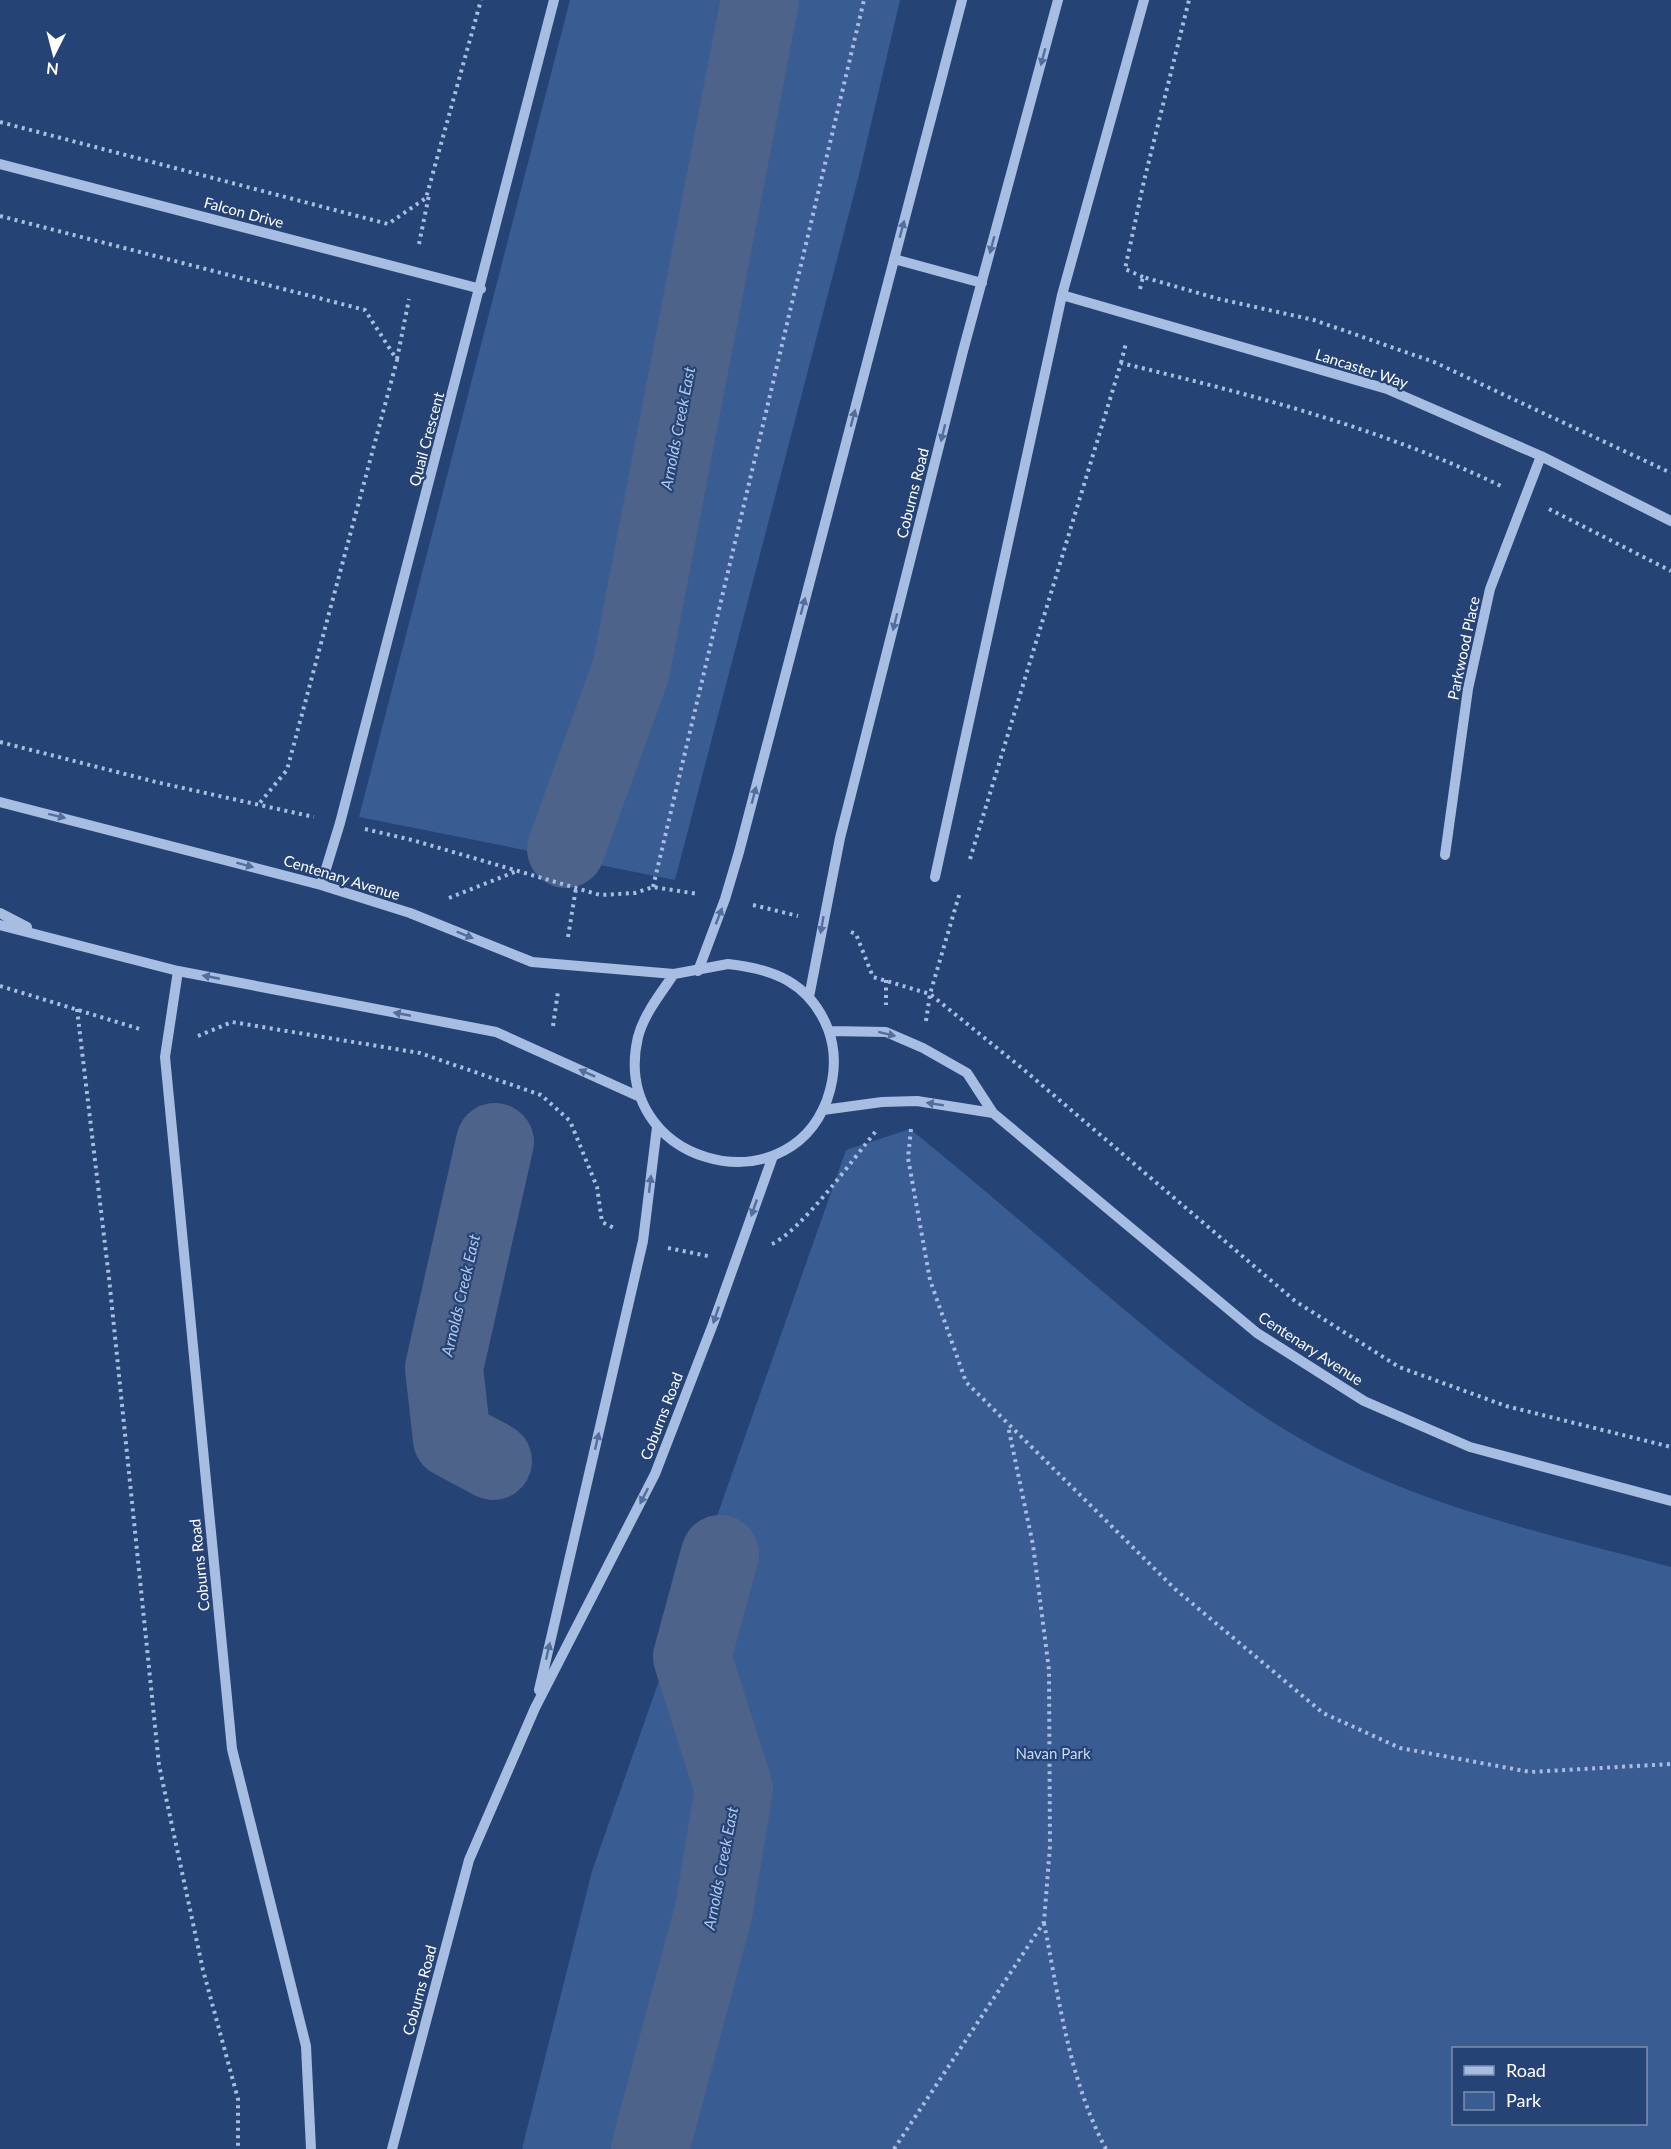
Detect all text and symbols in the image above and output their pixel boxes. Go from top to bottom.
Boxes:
north arrow [24,24,84,84]
one-way arrow [1037,47,1047,66]
text: N [45,59,60,80]
street label: Falcon Drive [202,193,286,231]
one-way arrow [898,220,908,238]
one-way arrow [987,236,997,254]
street label: Lancaster Way [1313,345,1411,392]
water label: Arnolds Creek East [656,365,698,492]
street label: Quail Crescent [405,389,447,488]
one-way arrow [848,409,858,427]
one-way arrow [937,424,947,443]
street label: Coburns Road [892,446,932,540]
street label: Parkwood Place [1443,595,1483,701]
one-way arrow [799,597,809,616]
one-way arrow [889,613,899,632]
one-way arrow [750,786,759,804]
one-way arrow [48,812,66,821]
street label: Centenary Avenue [282,851,403,903]
one-way arrow [237,861,255,870]
one-way arrow [714,907,724,925]
one-way arrow [817,915,826,934]
one-way arrow [456,930,474,940]
one-way arrow [201,972,220,981]
one-way arrow [393,1009,412,1018]
one-way arrow [878,1030,896,1040]
one-way arrow [577,1068,595,1078]
one-way arrow [926,1099,945,1108]
one-way arrow [645,1175,655,1194]
one-way arrow [749,1199,759,1217]
water label: Arnolds Creek East [436,1232,483,1359]
one-way arrow [711,1306,721,1324]
street label: Centenary Avenue [1255,1308,1367,1389]
street label: Coburns Road [636,1370,686,1462]
one-way arrow [593,1432,603,1450]
one-way arrow [639,1487,649,1504]
street label: Coburns Road [185,1518,213,1612]
one-way arrow [544,1642,554,1660]
park label: Navan Park [1015,1744,1091,1762]
water label: Arnolds Creek East [699,1805,741,1932]
street label: Coburns Road [398,1943,440,2037]
legend [1452,2047,1647,2125]
text: Road [1506,2059,1546,2081]
text: Park [1506,2089,1542,2111]

